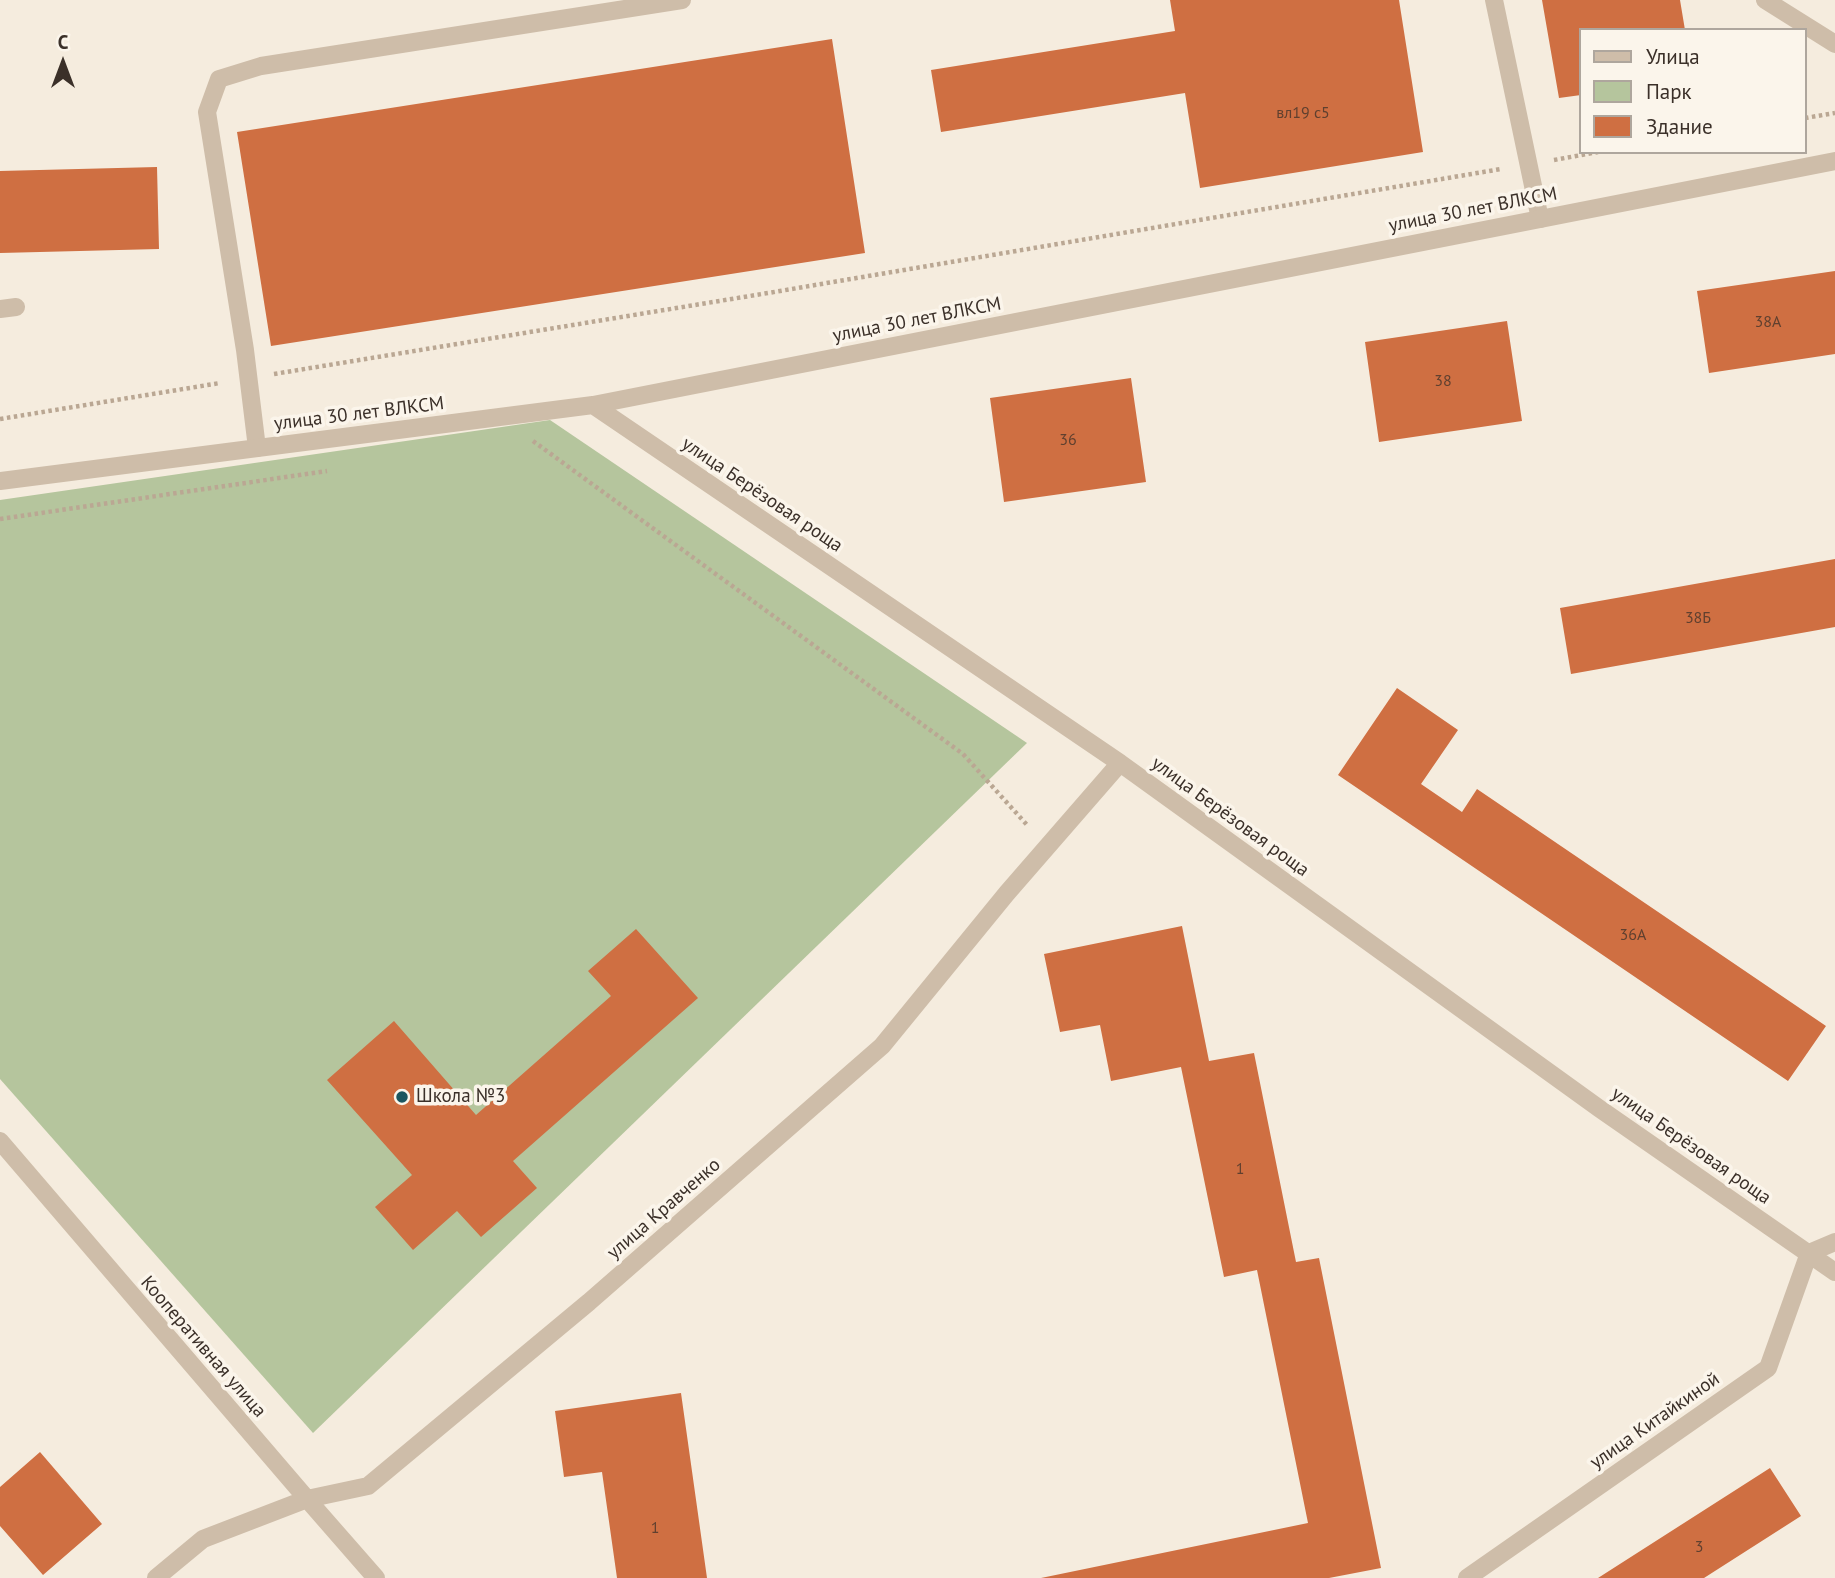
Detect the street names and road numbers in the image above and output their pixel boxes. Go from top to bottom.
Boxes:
street label: улица 30 лет ВЛКСМ [1387,182,1559,238]
street label: улица 30 лет ВЛКСМ [831,292,1003,348]
street label: улица 30 лет ВЛКСМ [273,392,445,436]
street label: улица Берёзовая роща [677,433,847,557]
street label: улица Берёзовая роща [1147,752,1313,882]
street label: улица Берёзовая роща [1607,1082,1775,1210]
street label: улица Кравченко [603,1154,725,1264]
street label: Кооперативная улица [135,1272,271,1422]
street label: улица Китайкиной [1586,1368,1724,1474]

